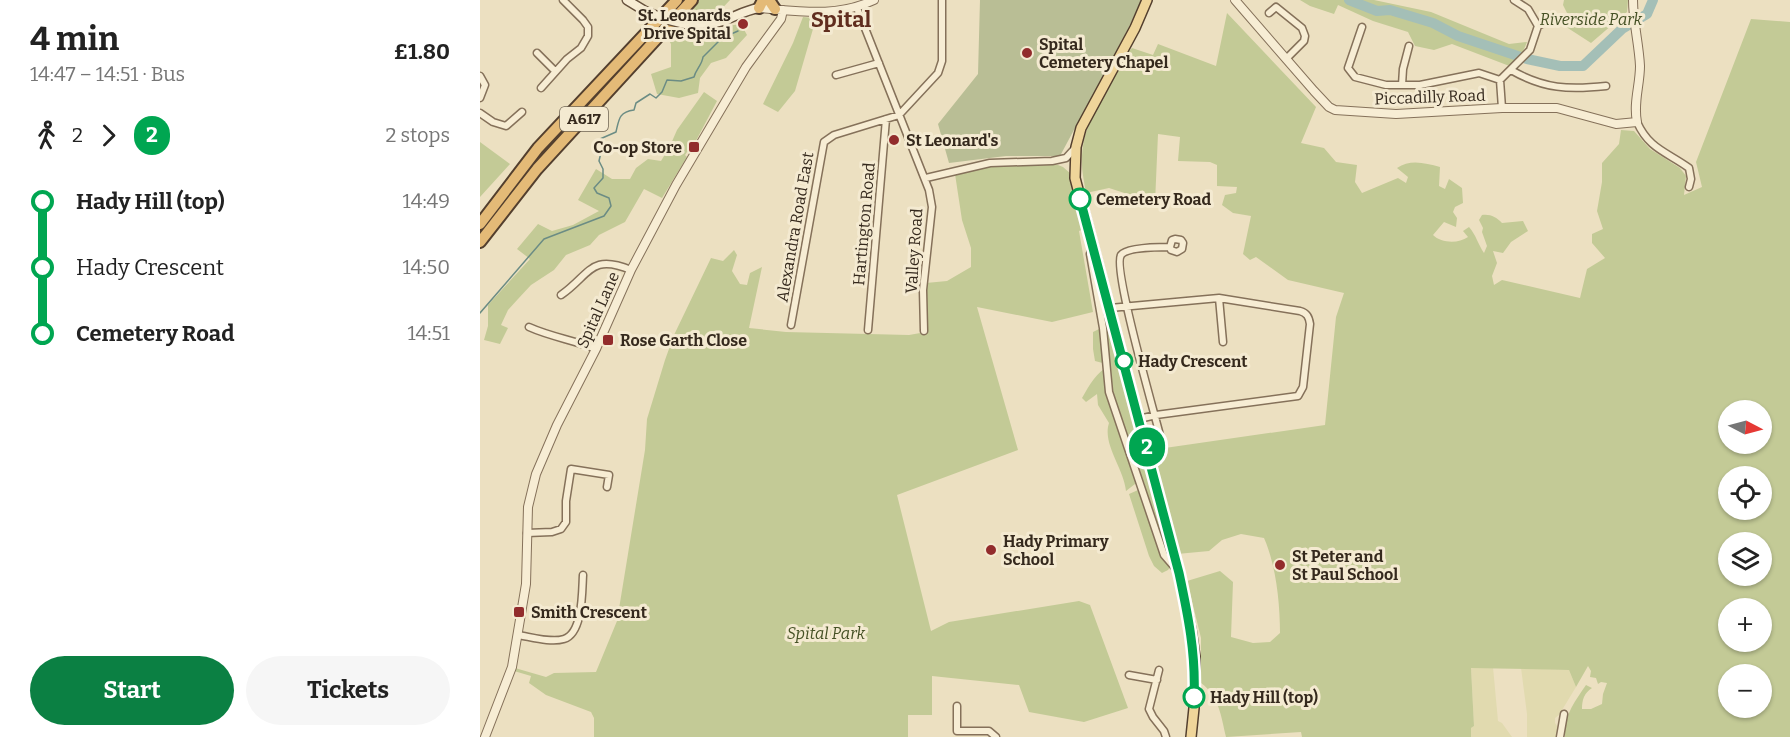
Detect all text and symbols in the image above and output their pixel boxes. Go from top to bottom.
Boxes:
place label: St. Leonards Drive Spital [638,6,731,43]
district label: Spital [811,6,872,33]
park label: Riverside Park [1540,10,1643,29]
marker: St. Leonards Drive Spital [736,17,750,31]
text: 4 min [30,19,119,59]
place label: Spital Cemetery Chapel [1039,35,1168,72]
text: £1.80 [394,38,450,65]
marker: Spital Cemetery Chapel [1020,46,1034,60]
text: 14:47 – 14:51 · Bus [30,62,185,86]
street label: Piccadilly Road [1374,86,1486,108]
road number: A617 [560,107,608,131]
icon: walk [30,119,63,152]
icon: forward [92,119,125,152]
text: 2 [146,122,158,148]
text: 2 [72,123,83,147]
text: 2 stops [386,123,450,147]
place label: St Leonard's [906,131,999,150]
marker: St Leonard's [887,133,901,147]
place label: Co-op Store [593,138,682,157]
marker: Co-op Store [687,140,701,154]
street label: Alexandra Road East [772,150,818,303]
street label: Hartington Road [849,161,879,286]
text: Hady Hill (top) [76,188,225,215]
marker: Cemetery Road [1069,188,1091,210]
text: 14:49 [403,189,450,213]
place label: Cemetery Road [1096,190,1212,209]
street label: Valley Road [902,207,926,294]
text: Hady Crescent [76,254,224,281]
text: 14:50 [402,255,450,279]
street label: Spital Lane [573,269,623,351]
text: Cemetery Road [76,320,234,347]
text: 14:51 [407,321,450,345]
place label: Rose Garth Close [620,331,747,350]
marker: Rose Garth Close [601,333,615,347]
marker: Hady Crescent [1115,352,1133,370]
place label: Hady Crescent [1138,352,1248,371]
north arrow [1718,400,1772,454]
map controls [1718,400,1772,718]
line badge: 2 [1128,428,1166,466]
text: 2 [1141,434,1153,460]
button: locate [1718,466,1772,520]
place label: Hady Primary School [1003,532,1109,569]
button: layers [1718,532,1772,586]
marker: Hady Primary School [984,543,998,557]
place label: St Peter and St Paul School [1292,547,1398,584]
marker: St Peter and St Paul School [1273,558,1287,572]
button: + [1718,598,1772,652]
place label: Smith Crescent [531,603,648,622]
marker: Smith Crescent [512,605,526,619]
park label: Spital Park [787,624,865,643]
button: Start [30,656,234,725]
button: Tickets [246,656,450,725]
button: − [1718,664,1772,718]
marker: Hady Hill (top) [1183,686,1205,708]
place label: Hady Hill (top) [1210,688,1318,707]

